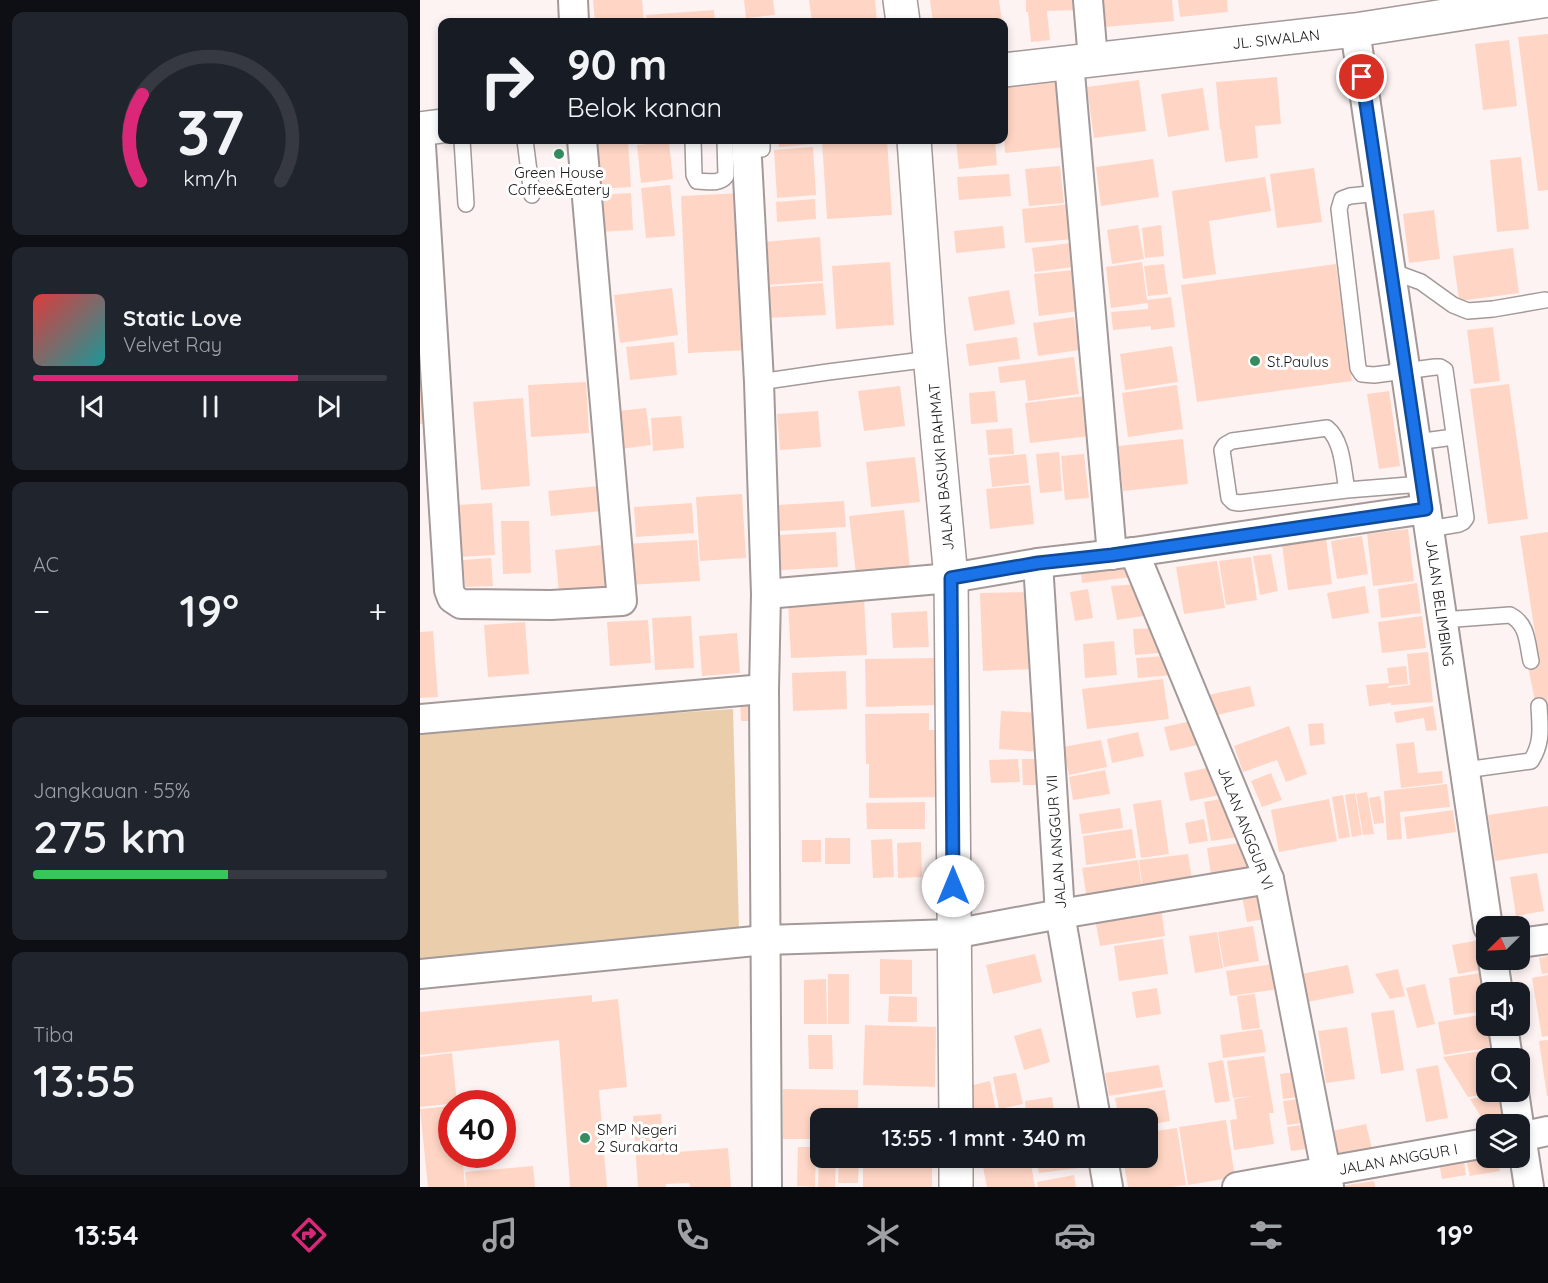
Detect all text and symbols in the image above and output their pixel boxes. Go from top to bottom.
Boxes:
street label: JL. SIWALAN [1231,25,1321,53]
text: 90 m [567,38,667,91]
icon: right [468,42,546,120]
pin [1336,51,1387,102]
icon: arrive [1345,60,1378,93]
text: Belok kanan [567,90,722,124]
text: 37 [176,93,244,171]
marker: Green House Coffee&Eatery [552,147,566,161]
place label: Green House Coffee&Eatery [508,163,610,199]
text: km/h [183,165,237,191]
text: Static Love [123,304,242,332]
text: Velvet Ray [123,332,222,357]
place label: St.Paulus [1267,352,1329,371]
marker: St.Paulus [1248,354,1262,368]
street label: JALAN BASUKI RAHMAT [924,382,958,552]
icon: previous [76,390,109,423]
icon: pause [194,390,227,423]
icon: next [312,390,345,423]
street label: JALAN BELIMBING [1422,538,1458,668]
text: AC [33,552,59,577]
text: 19° [180,582,239,638]
text: − [33,590,50,631]
text: + [368,590,387,631]
street label: JALAN ANGGUR VI [1214,764,1278,892]
street label: JALAN ANGGUR VII [1042,774,1070,910]
text: Jangkauan · 55% [33,778,190,803]
text: 275 km [33,808,187,864]
position arrow [921,854,985,918]
north arrow [1476,916,1530,970]
map controls [1476,916,1530,1168]
button: sound [1476,982,1530,1036]
text: Tiba [33,1022,74,1047]
button: search [1476,1048,1530,1102]
text: 13:55 [33,1052,136,1108]
speed limit sign: 40 [438,1090,516,1168]
button: layers [1476,1114,1530,1168]
place label: SMP Negeri 2 Surakarta [597,1120,678,1156]
text: 13:55 · 1 mnt · 340 m [882,1124,1086,1152]
marker: SMP Negeri 2 Surakarta [578,1131,592,1145]
street label: JALAN ANGGUR I [1337,1139,1459,1179]
icon: directions [288,1214,330,1256]
icon: music [479,1214,521,1256]
icon: phone [671,1214,713,1256]
icon: climate [862,1214,904,1256]
icon: car [1054,1214,1096,1256]
icon: filters [1245,1214,1287,1256]
text: 13:54 [75,1218,139,1252]
text: 19° [1437,1218,1473,1252]

